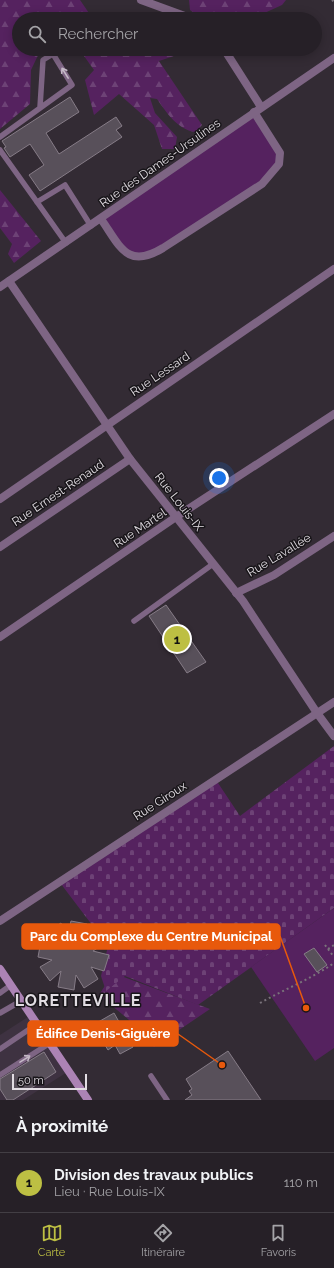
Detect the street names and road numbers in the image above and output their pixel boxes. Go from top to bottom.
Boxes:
street label: Rue des Dames-Ursulines [97,116,223,210]
street label: Rue Lessard [128,349,192,399]
street label: Rue Ernest-Renaud [9,457,107,529]
street label: Rue Louis-IX [152,470,206,534]
street label: Rue Martel [111,505,170,551]
street label: Rue Lavallée [245,531,313,579]
street label: Rue Giroux [131,779,189,823]

